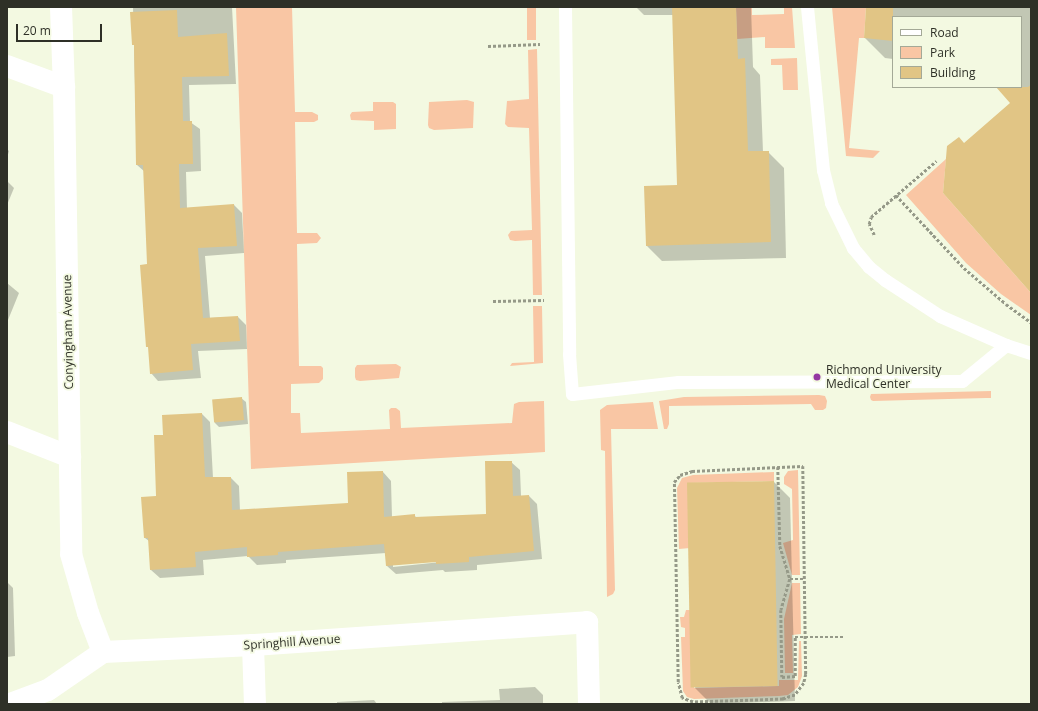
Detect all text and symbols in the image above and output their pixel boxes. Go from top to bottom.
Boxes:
scale bar [18,16,104,42]
legend [892,16,1022,88]
text: 20 m [23,22,51,39]
text: Road [930,24,959,41]
text: Park [930,44,955,61]
text: Building [930,64,975,81]
street label: Conyingham Avenue [60,274,76,390]
place label: Richmond University Medical Center [826,363,942,391]
marker: Richmond University Medical Center [811,371,823,383]
street label: Springhill Avenue [243,631,341,653]

